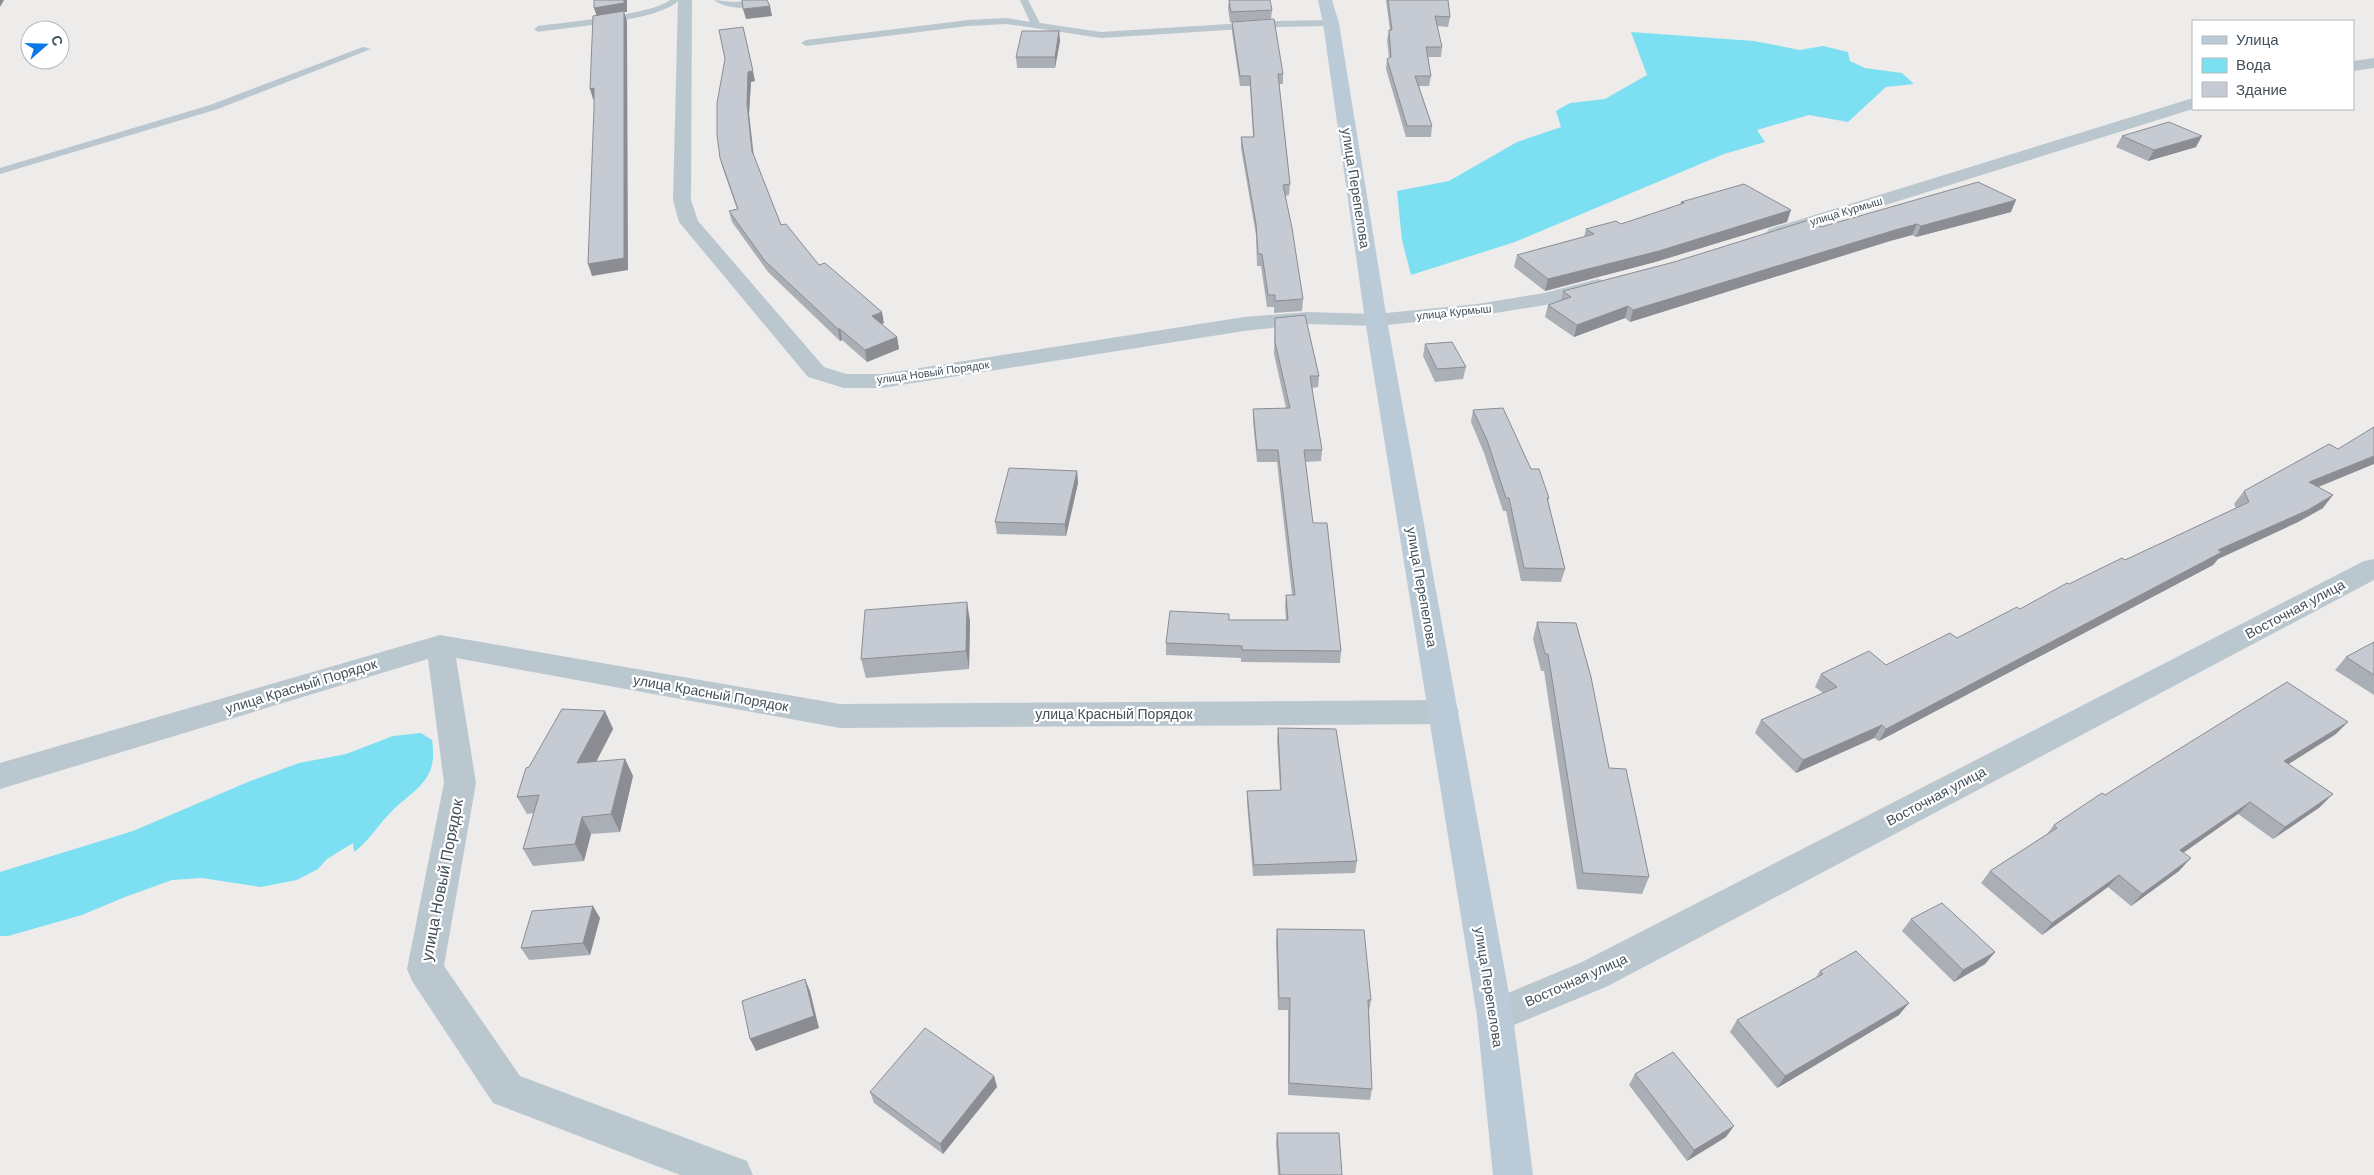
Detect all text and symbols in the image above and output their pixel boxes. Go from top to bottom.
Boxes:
north arrow [20,20,70,70]
legend [2192,20,2354,110]
text: Улица [2236,30,2279,50]
text: С [47,33,67,48]
text: Вода [2236,55,2272,75]
text: Здание [2236,80,2287,100]
street label: улица Перепелова [1338,126,1374,250]
street label: улица Курмыш [1808,193,1884,229]
street label: улица Курмыш [1416,301,1492,323]
street label: улица Новый Порядок [876,357,990,387]
street label: улица Перепелова [1403,526,1441,649]
street label: Восточная улица [2242,575,2348,643]
street label: улица Красный Порядок [223,654,380,718]
street label: улица Красный Порядок [632,670,791,716]
street label: улица Красный Порядок [1035,705,1194,723]
street label: Восточная улица [1883,762,1989,830]
street label: улица Новый Порядок [416,796,468,963]
street label: улица Перепелова [1471,925,1507,1049]
street label: Восточная улица [1522,949,1630,1011]

